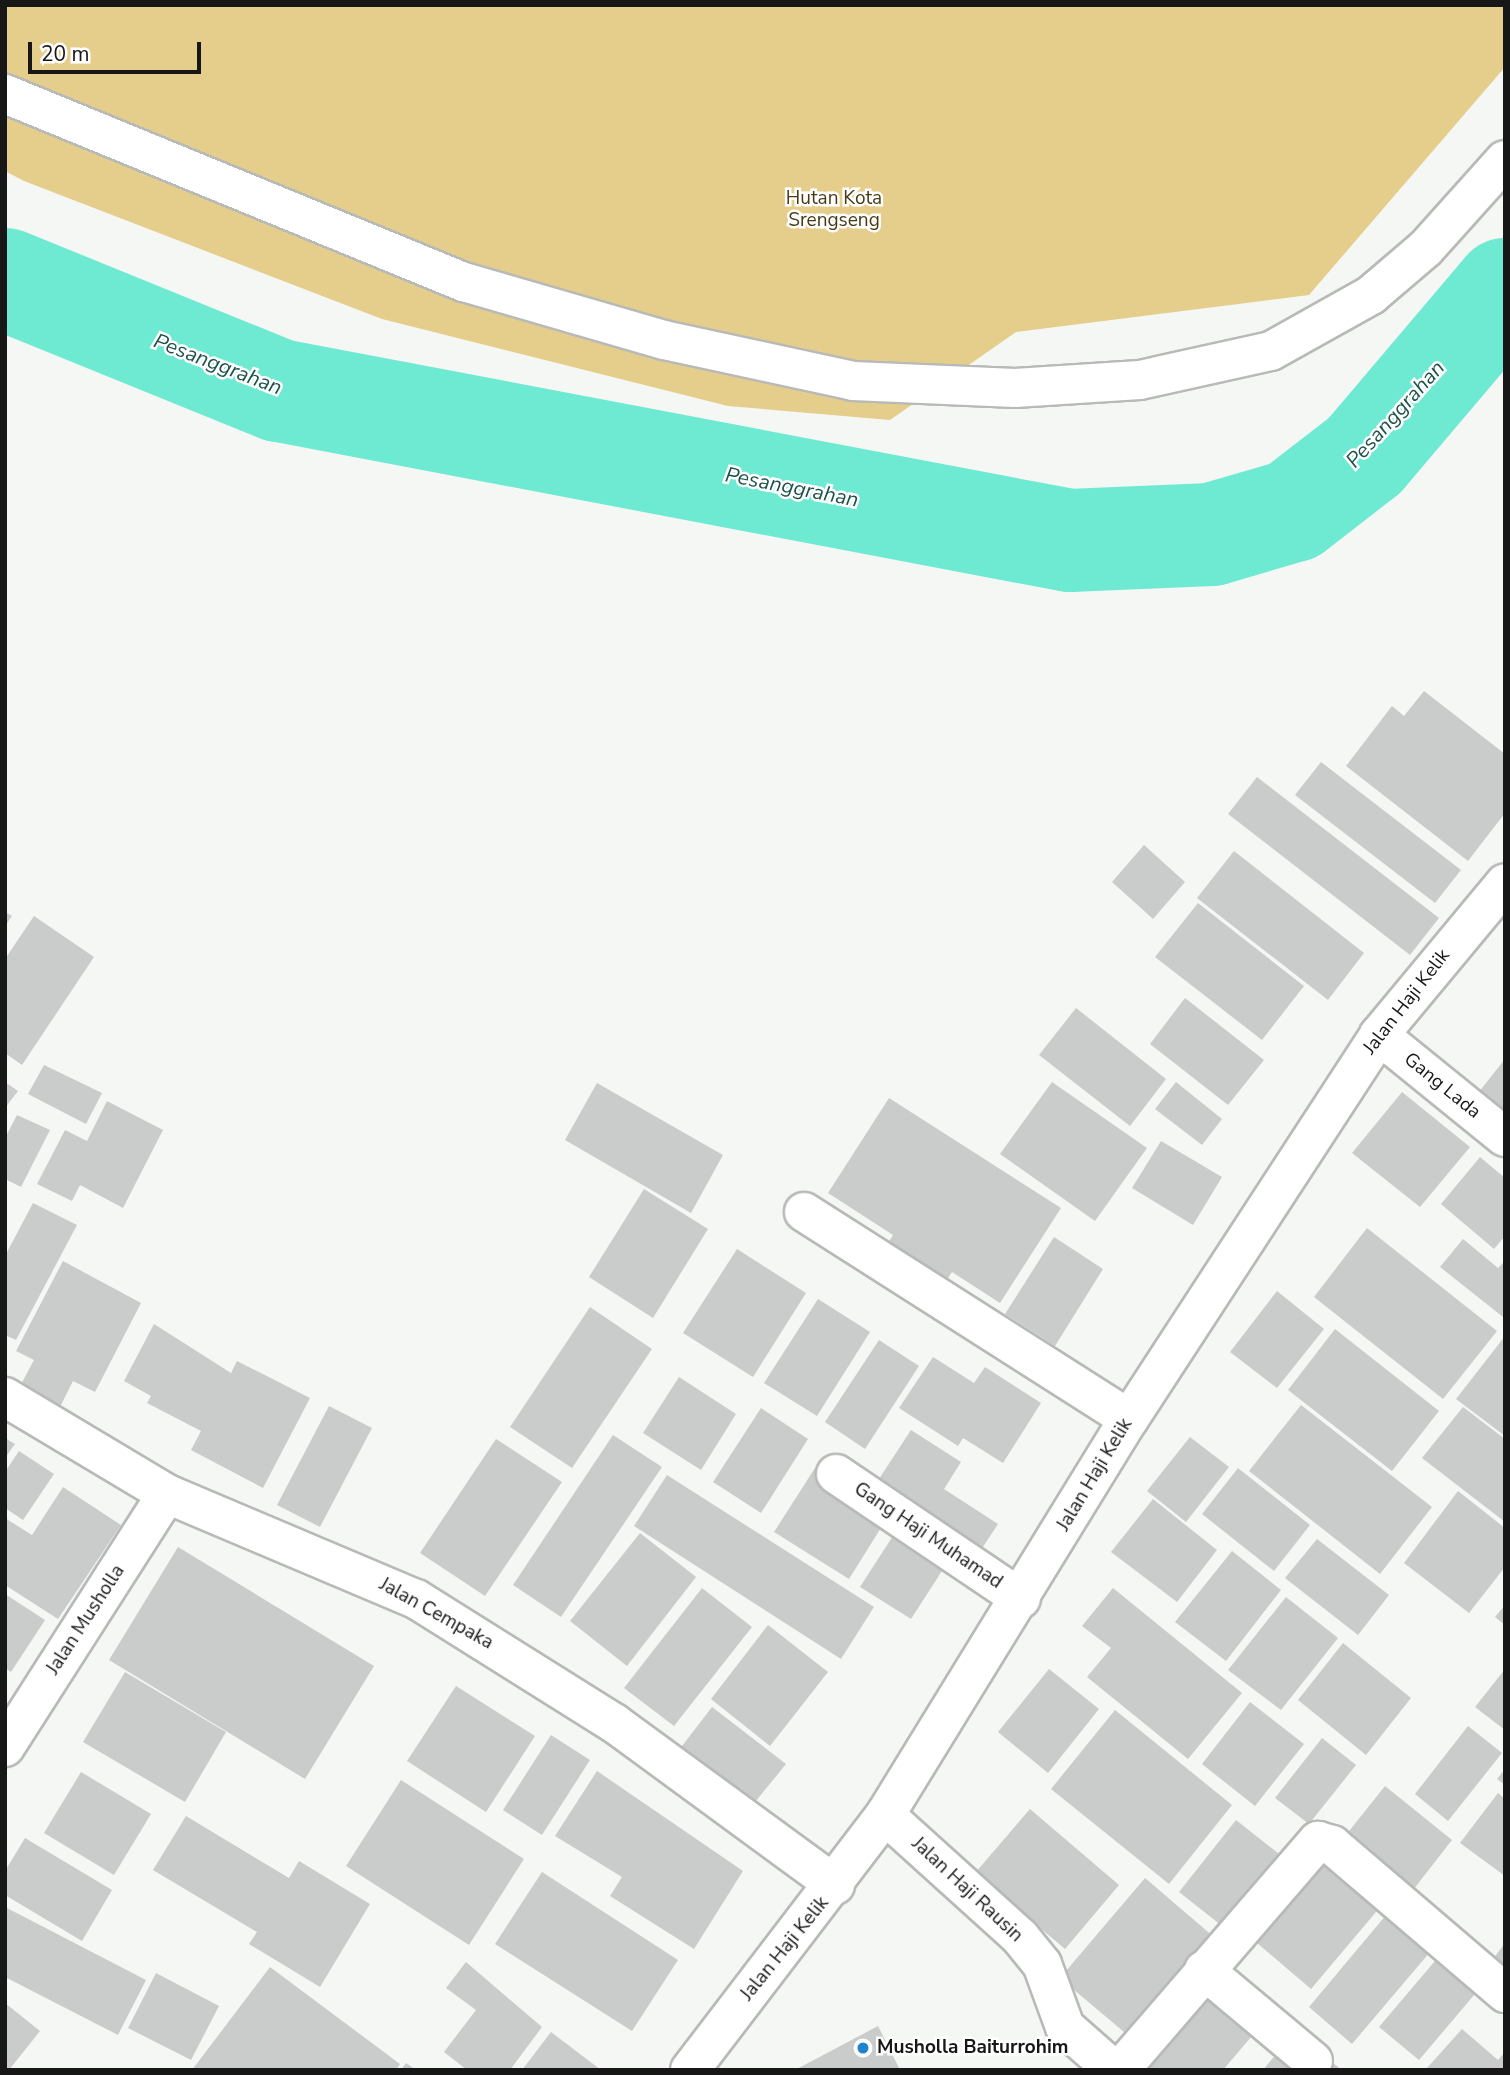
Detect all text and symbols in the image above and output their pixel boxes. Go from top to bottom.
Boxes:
scale bar [32,28,205,72]
text: 20 m [41,40,90,68]
park label: Hutan Kota Srengseng [786,188,882,232]
water label: Pesanggrahan [150,328,286,400]
water label: Pesanggrahan [1340,355,1450,473]
water label: Pesanggrahan [723,462,861,512]
street label: Jalan Haji Kelik [1359,945,1455,1059]
street label: Gang Lada [1399,1048,1485,1124]
street label: Jalan Haji Kelik [1052,1415,1138,1535]
street label: Gang Haji Muhamad [849,1478,1007,1594]
street label: Jalan Musholla [42,1561,130,1679]
street label: Jalan Cempaka [375,1573,497,1655]
street label: Jalan Haji Rausin [907,1833,1027,1947]
street label: Jalan Haji Kelik [736,1892,834,2006]
place label: Musholla Baiturrohim [877,2037,1068,2059]
marker: Musholla Baiturrohim [855,2040,871,2056]

